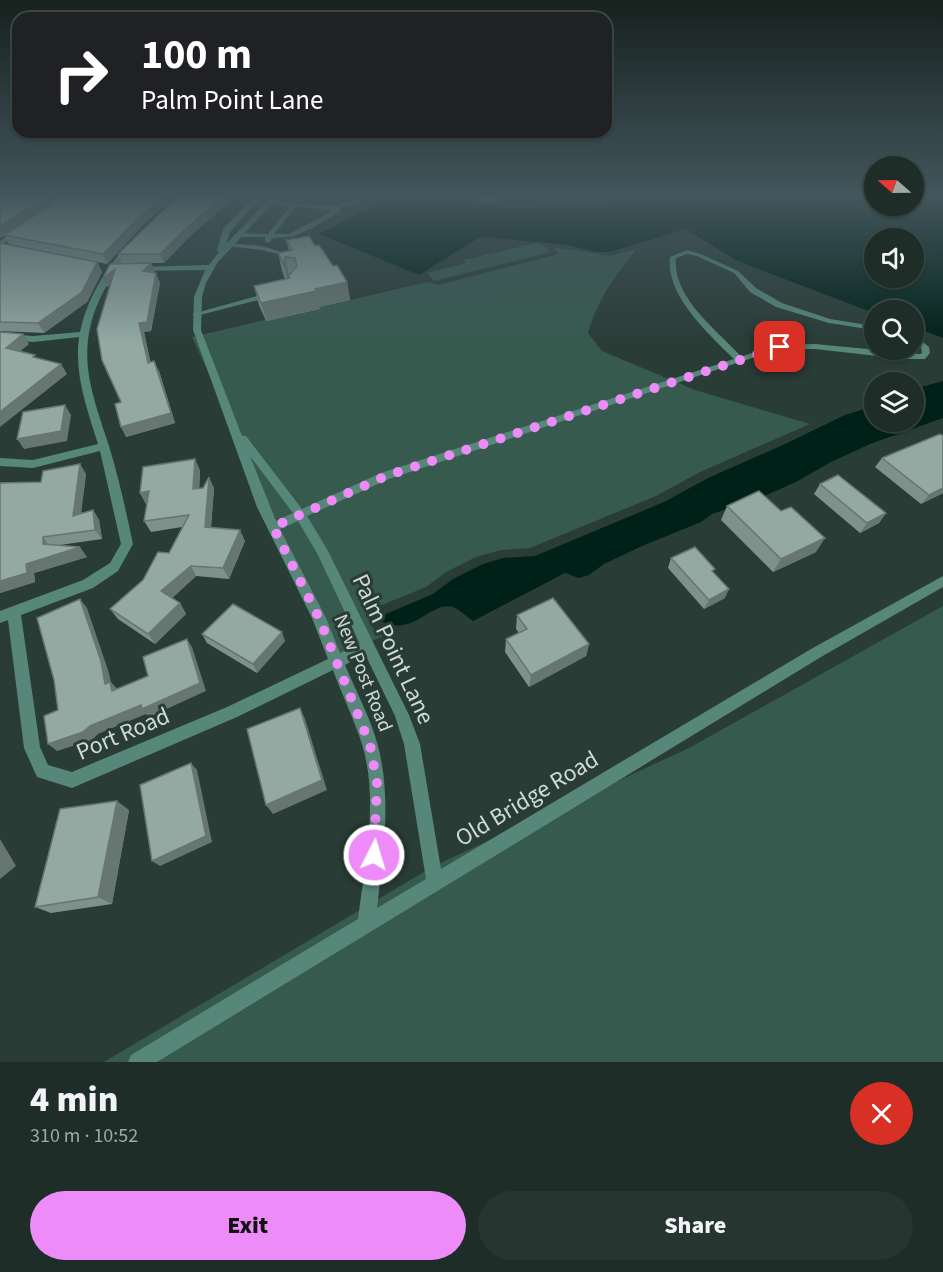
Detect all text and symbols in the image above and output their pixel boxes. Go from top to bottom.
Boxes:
text: 100 m [141,25,252,85]
icon: right [42,36,120,114]
text: Palm Point Lane [141,81,324,120]
north arrow [864,156,924,216]
map controls [864,156,924,432]
button: sound [864,228,924,288]
button: search [864,300,924,360]
pin [754,321,805,372]
icon: arrive [763,330,796,363]
button: layers [864,372,924,432]
street label: Palm Point Lane [343,568,443,730]
street label: New Post Road [327,610,399,736]
street label: Port Road [71,699,175,769]
street label: Old Bridge Road [449,742,605,856]
position arrow [342,823,406,887]
text: 4 min [30,1074,118,1125]
button: close [850,1082,913,1145]
text: 310 m · 10:52 [30,1122,138,1150]
button: Exit [30,1191,466,1260]
button: Share [478,1191,913,1260]

